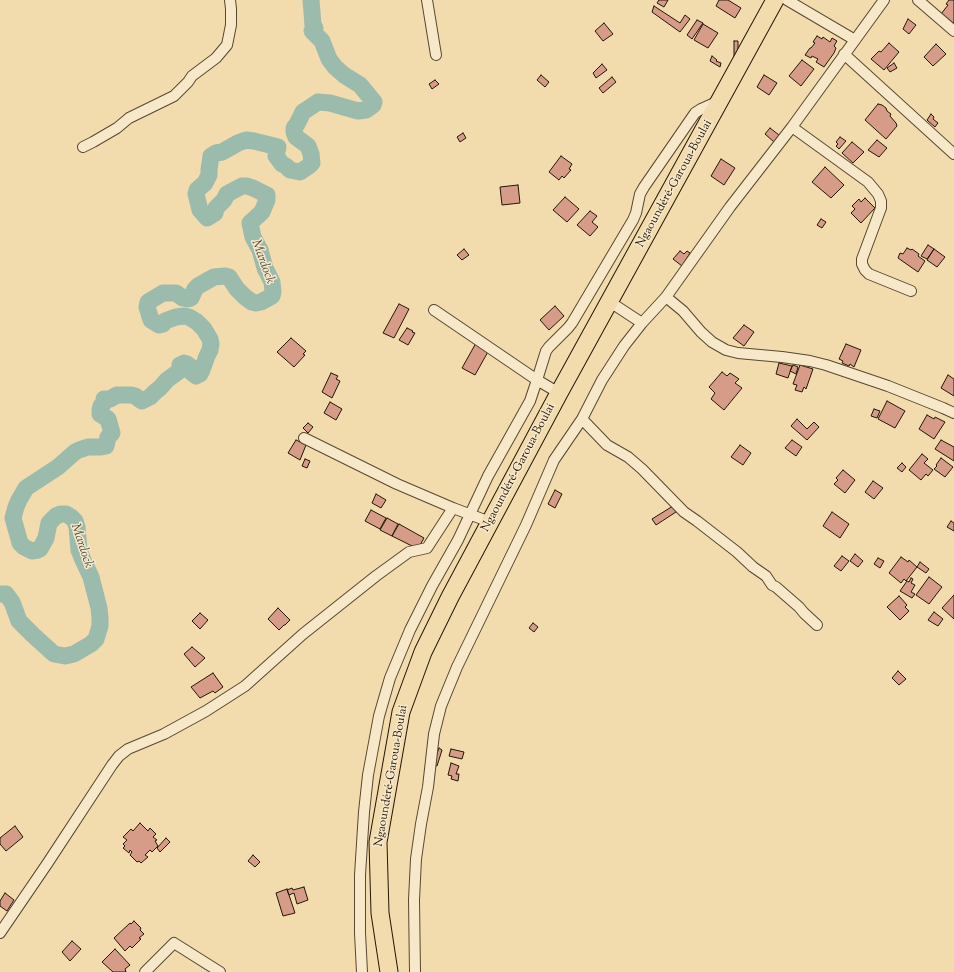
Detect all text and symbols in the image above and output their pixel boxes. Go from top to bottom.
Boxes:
street label: Ngaoundéré-Garoua-Boulai [634,118,716,250]
water label: Mardock [247,238,277,286]
street label: Ngaoundéré-Garoua-Boulai [479,401,559,535]
water label: Mardock [67,522,95,570]
street label: Ngaoundéré-Garoua-Boulai [372,704,412,848]

